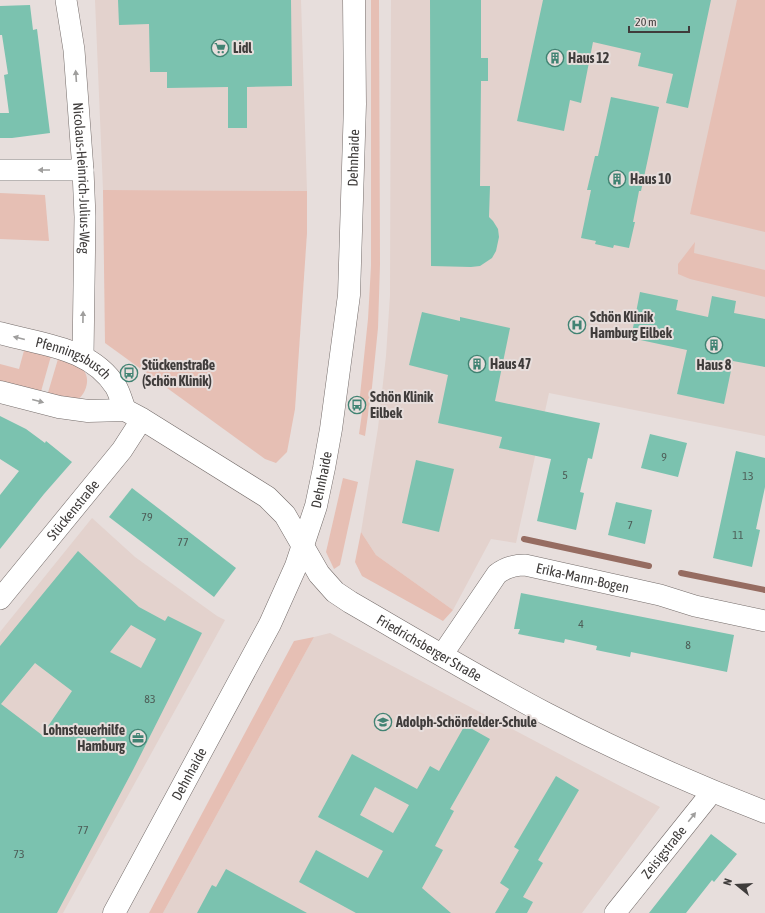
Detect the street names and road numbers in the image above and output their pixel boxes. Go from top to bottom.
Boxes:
street label: Nicolaus-Heinrich-Julius-Weg [70,102,93,254]
street label: Dehnhaide [344,129,362,187]
street label: Pfenningsbusch [34,334,114,382]
street label: Dehnhaide [308,450,335,510]
street label: Stückenstraße [43,477,102,543]
street label: Erika-Mann-Bogen [535,560,631,596]
street label: Friedrichsberger Straße [374,611,484,684]
street label: Dehnhaide [168,745,210,803]
street label: Zeisigstraße [638,823,690,882]

